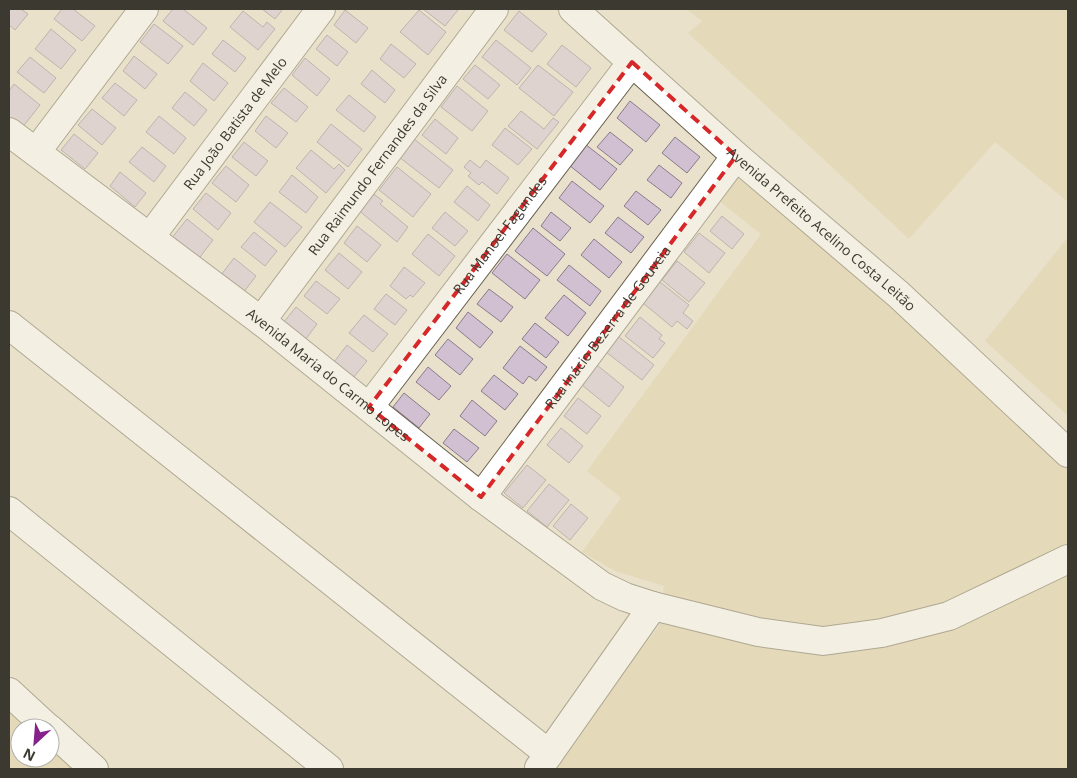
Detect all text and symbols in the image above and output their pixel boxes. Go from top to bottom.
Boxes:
street label: Rua João Batista de Melo [179,53,291,193]
street label: Rua Raimundo Fernandes da Silva [303,70,451,259]
street label: Avenida Prefeito Acelino Costa Leitão [723,143,920,315]
street label: Rua Manoel Fagundes [448,172,551,298]
street label: Rua Inácio Bezerra de Gouveia [540,242,675,412]
street label: Avenida Maria do Carmo Lopes [243,303,414,446]
north arrow [10,718,60,768]
text: N [20,744,38,766]

